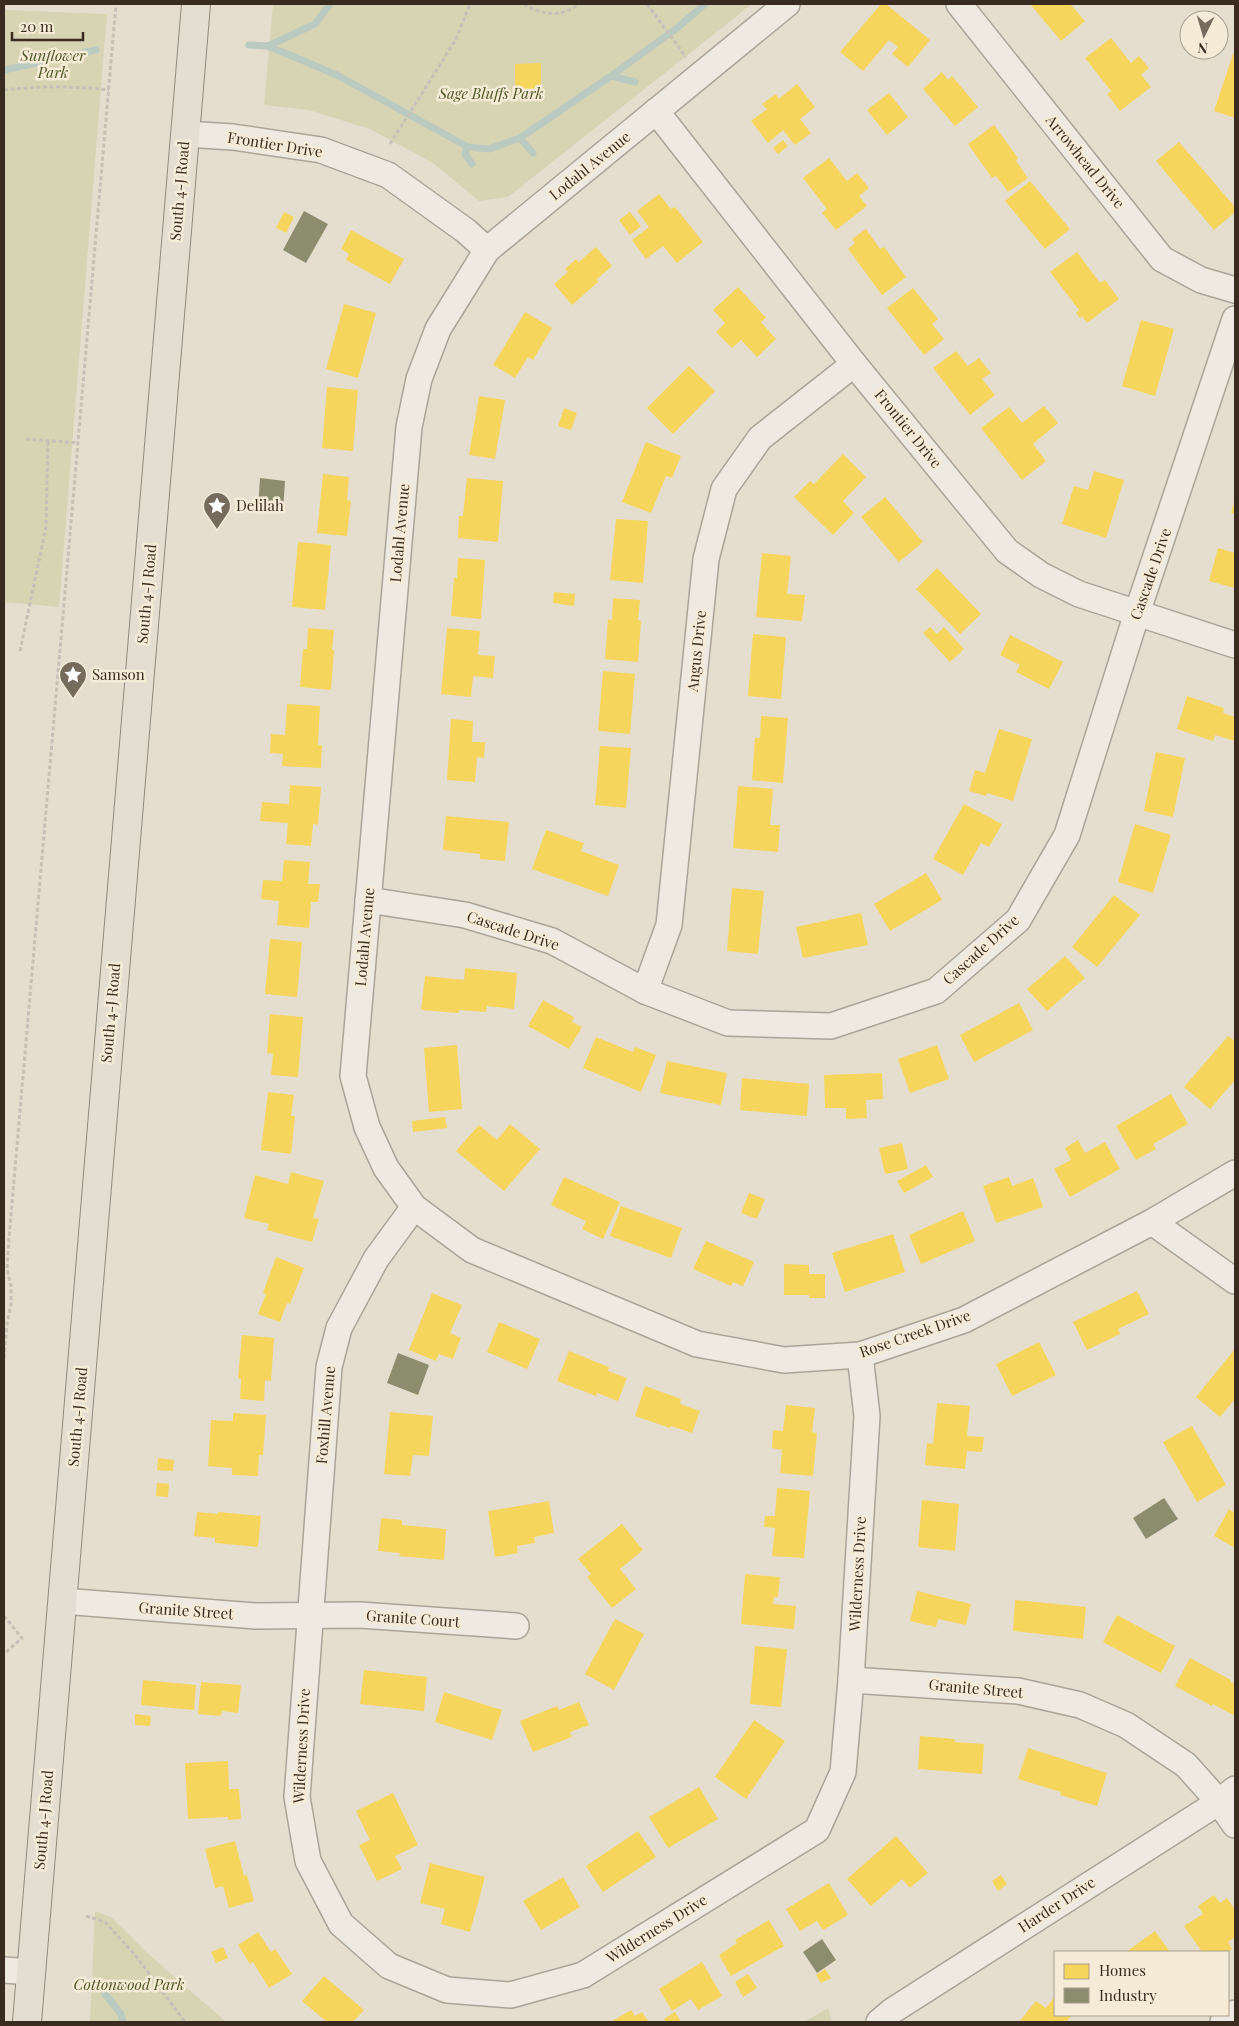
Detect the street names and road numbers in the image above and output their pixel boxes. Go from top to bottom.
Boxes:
street label: Arrowhead Drive [1041,110,1130,212]
street label: Lodahl Avenue [545,126,634,204]
street label: Frontier Drive [226,127,324,161]
street label: South 4-J Road [165,140,193,242]
street label: Frontier Drive [871,385,947,472]
street label: Lodahl Avenue [385,483,413,583]
street label: Cascade Drive [1125,525,1175,622]
street label: South 4-J Road [132,543,160,645]
street label: Angus Drive [682,609,710,694]
street label: Lodahl Avenue [350,887,378,987]
street label: Cascade Drive [465,906,562,954]
street label: Cascade Drive [938,910,1023,989]
street label: South 4-J Road [96,962,124,1064]
street label: Rose Creek Drive [856,1305,973,1361]
street label: Foxhill Avenue [311,1365,339,1465]
street label: South 4-J Road [63,1366,91,1468]
street label: Wilderness Drive [844,1516,870,1633]
street label: Granite Street [138,1597,235,1623]
street label: Granite Court [366,1605,461,1631]
street label: Granite Street [928,1674,1025,1702]
street label: Wilderness Drive [288,1688,314,1805]
street label: South 4-J Road [29,1769,57,1871]
street label: Harder Drive [1014,1872,1099,1937]
street label: Wilderness Drive [602,1889,711,1968]

